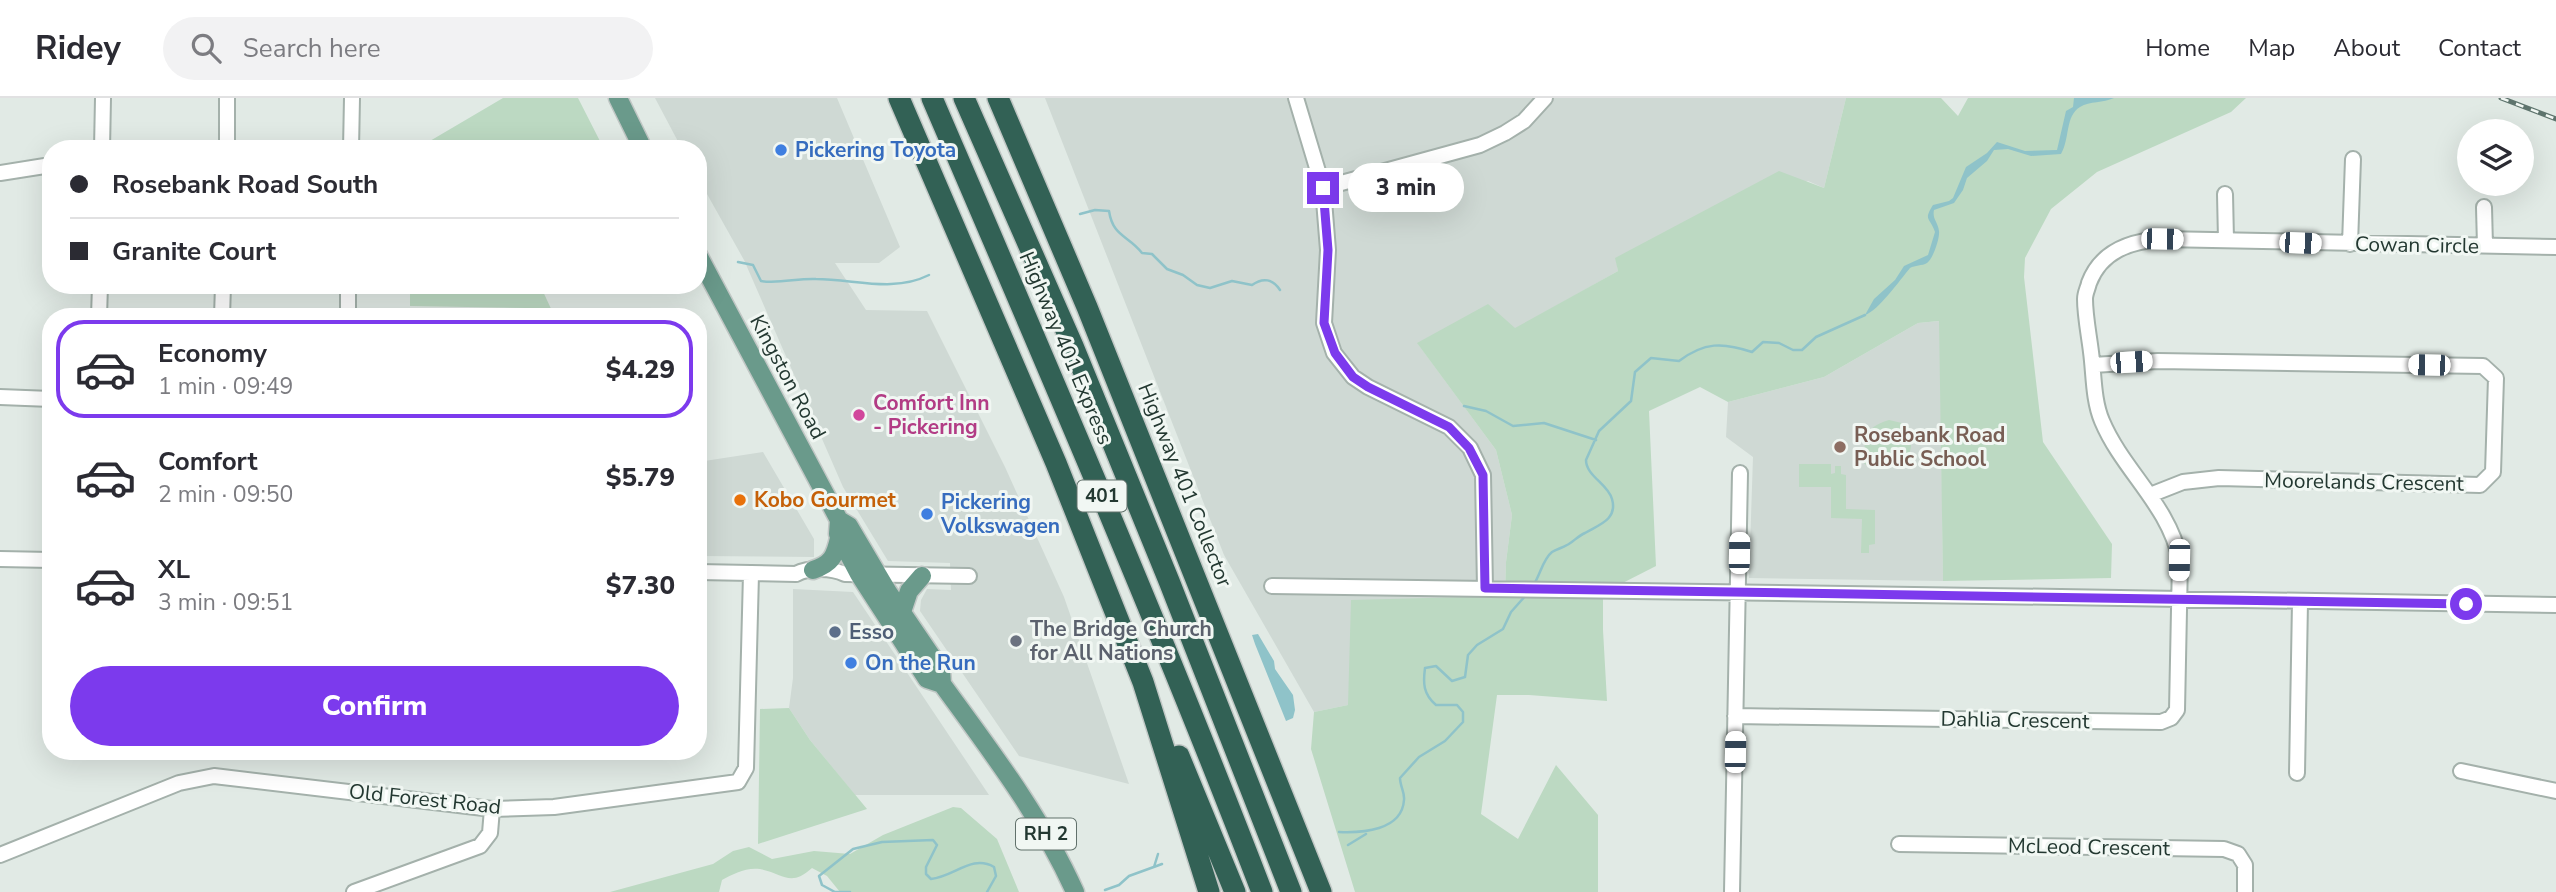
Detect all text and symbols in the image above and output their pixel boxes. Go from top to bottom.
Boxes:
search box [163,17,653,80]
text: Ridey [35,26,121,71]
icon: search [187,29,225,67]
text: Search here [243,31,381,66]
text: Home [2145,32,2210,64]
text: Map [2248,32,2295,64]
text: About [2333,32,2400,64]
text: Contact [2438,32,2521,64]
map controls [2457,119,2534,196]
button: layers [2457,119,2534,196]
place label: Pickering Toyota [795,136,956,164]
marker: Pickering Toyota [773,142,789,158]
callout: 3 min [1348,164,1463,212]
text: Rosebank Road South [112,167,378,202]
route end [1307,172,1339,204]
text: 3 min [1376,172,1436,203]
car [2141,228,2184,250]
street label: Cowan Circle [2355,230,2479,260]
car [2279,232,2322,254]
text: Granite Court [112,234,276,269]
street label: Highway 401 Express [1013,247,1119,449]
street label: Kingston Road [743,310,833,444]
text: Economy [158,336,267,371]
icon: car [74,338,137,401]
car [2110,350,2153,374]
text: $4.29 [606,352,675,387]
car [2408,354,2451,376]
text: 1 min · 09:49 [158,371,293,402]
street label: Highway 401 Collector [1131,379,1239,592]
place label: Comfort Inn - Pickering [873,389,990,441]
marker: Comfort Inn - Pickering [851,407,867,423]
place label: Rosebank Road Public School [1854,421,2005,473]
marker: Rosebank Road Public School [1832,439,1848,455]
text: Comfort [158,444,258,479]
icon: car [74,446,137,509]
text: $5.79 [606,460,675,495]
street label: Moorelands Crescent [2264,466,2465,498]
text: 2 min · 09:50 [158,479,293,510]
road number: 401 [1078,480,1126,512]
place label: Kobo Gourmet [754,486,897,514]
place label: Pickering Volkswagen [940,488,1060,540]
marker: Kobo Gourmet [732,492,748,508]
marker: Pickering Volkswagen [919,506,935,522]
car [1729,532,1750,574]
car [2169,539,2190,581]
text: XL [158,552,190,587]
icon: car [74,554,137,617]
text: $7.30 [606,568,675,603]
text: 3 min · 09:51 [158,587,293,618]
route start [2450,588,2482,620]
place label: The Bridge Church for All Nations [1030,615,1212,667]
place label: Esso [849,618,894,646]
marker: Esso [827,624,843,640]
marker: The Bridge Church for All Nations [1008,633,1024,649]
place label: On the Run [865,649,976,677]
marker: On the Run [843,655,859,671]
button: Confirm [70,666,679,746]
street label: Dahlia Crescent [1940,705,2090,735]
car [1725,731,1746,773]
street label: Old Forest Road [348,777,502,821]
road number: RH 2 [1016,818,1076,849]
street label: McLeod Crescent [2008,832,2171,862]

